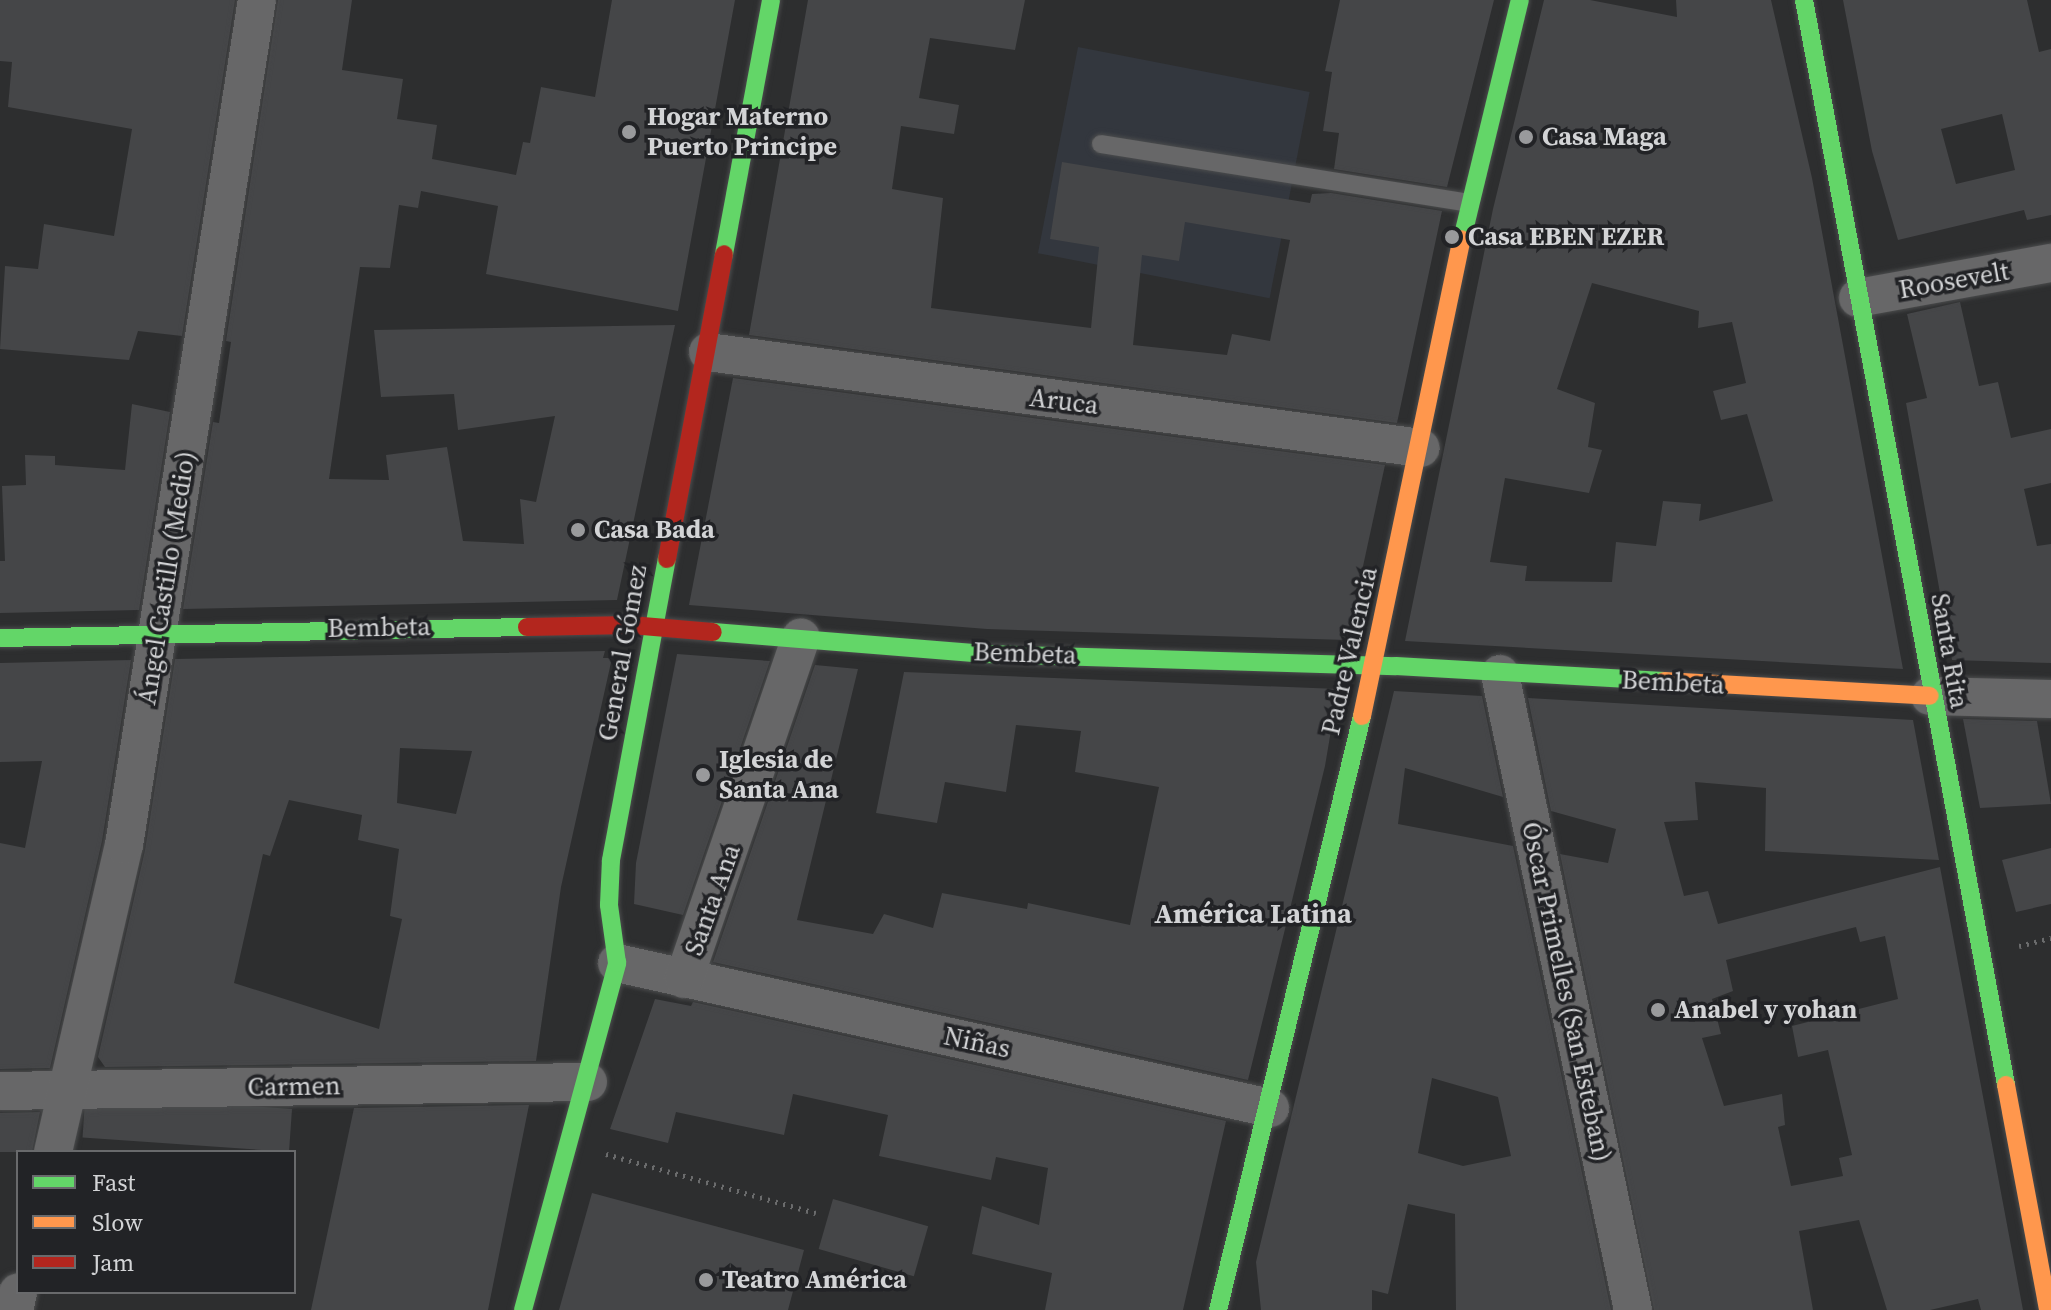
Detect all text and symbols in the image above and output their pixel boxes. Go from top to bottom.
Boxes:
place label: Hogar Materno Puerto Principe [647,101,837,162]
marker: Hogar Materno Puerto Principe [618,121,640,143]
place label: Casa Maga [1542,121,1667,153]
marker: Casa Maga [1517,128,1535,146]
place label: Casa EBEN EZER [1468,221,1664,253]
marker: Casa EBEN EZER [1443,228,1461,246]
street label: Roosevelt [1896,256,2012,306]
street label: Aruca [1028,382,1100,422]
street label: Ángel Castillo (Medio) [132,449,202,707]
place label: Casa Bada [594,514,715,546]
marker: Casa Bada [569,521,587,539]
street label: General Gómez [592,562,654,744]
street label: Padre Valencia [1315,563,1385,739]
street label: Santa Rita [1924,591,1974,711]
street label: Bembeta [327,612,431,644]
street label: Bembeta [973,637,1077,671]
street label: Bembeta [1621,665,1725,701]
place label: Iglesia de Santa Ana [719,744,839,806]
marker: Iglesia de Santa Ana [694,766,712,784]
street label: Óscar Primelles (San Esteban) [1515,819,1617,1165]
street label: Santa Ana [678,840,748,960]
district label: América Latina [1154,896,1352,930]
place label: Anabel y yohan [1674,994,1857,1026]
marker: Anabel y yohan [1649,1001,1667,1019]
street label: Niñas [941,1021,1013,1065]
street label: Carmen [247,1071,341,1103]
legend [16,1150,296,1294]
text: Fast [92,1166,135,1199]
text: Slow [92,1206,143,1239]
text: Jam [92,1246,134,1279]
place label: Teatro América [722,1264,907,1296]
marker: Teatro América [697,1271,715,1289]

